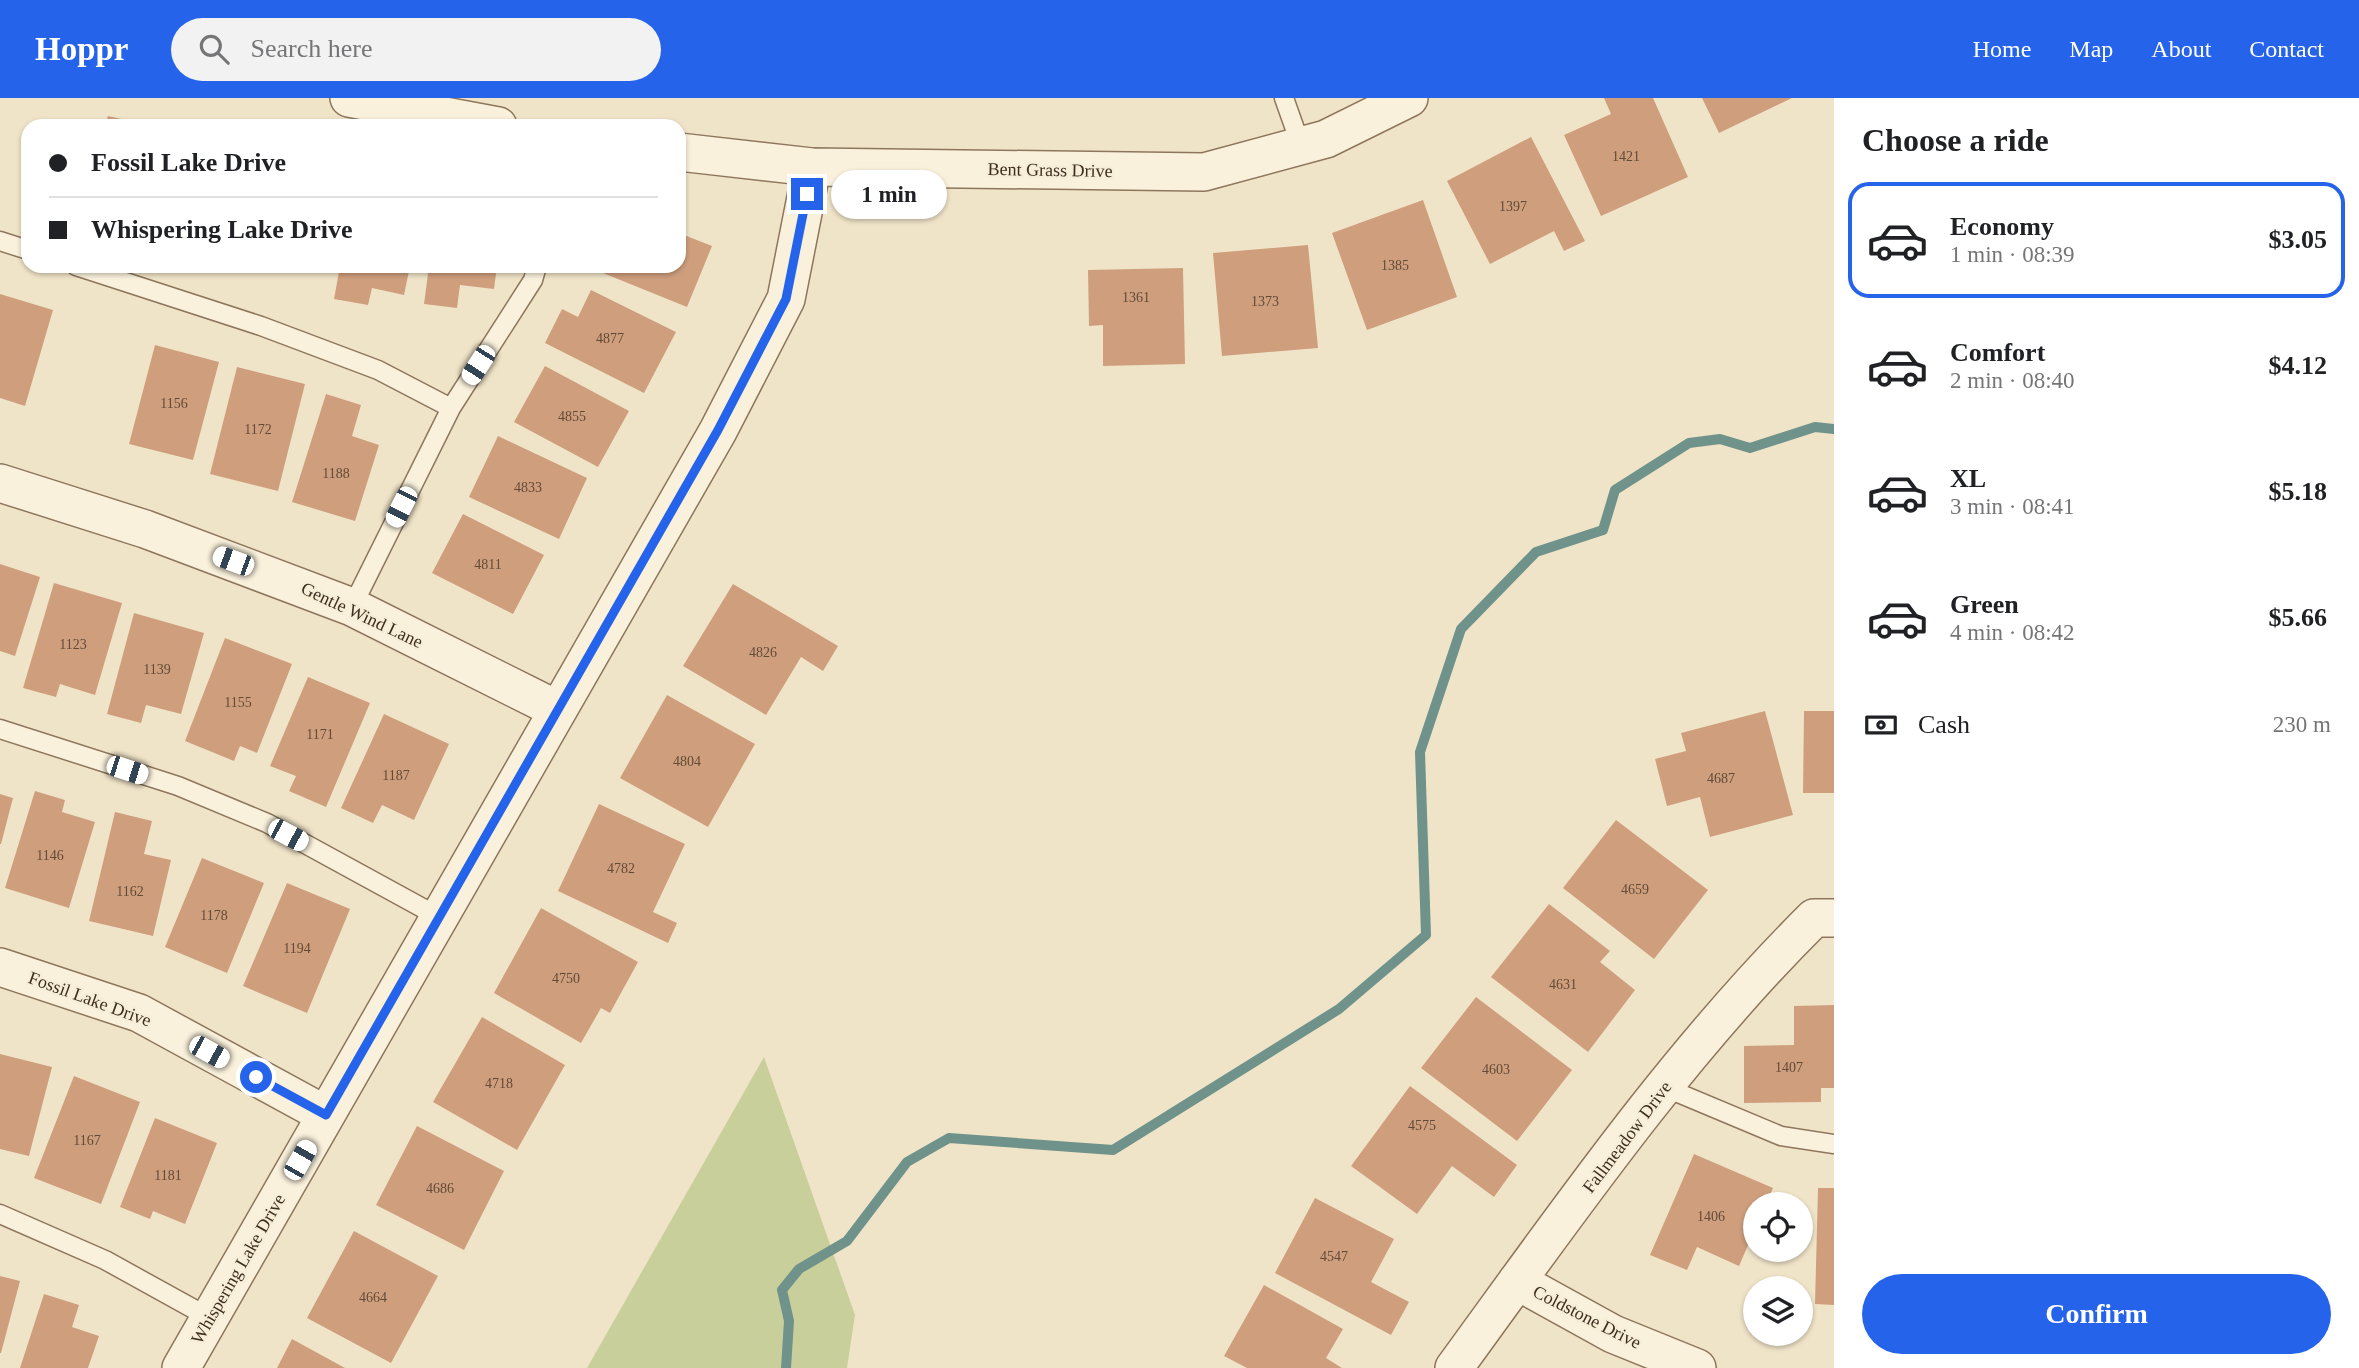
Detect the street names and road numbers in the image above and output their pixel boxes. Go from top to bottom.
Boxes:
street label: Bent Grass Drive [987,159,1113,181]
street label: Gentle Wind Lane [298,578,426,652]
street label: Fossil Lake Drive [26,968,154,1030]
street label: Fallmeadow Drive [1579,1077,1675,1197]
street label: Whispering Lake Drive [187,1190,289,1348]
street label: Coldstone Drive [1530,1281,1644,1353]

